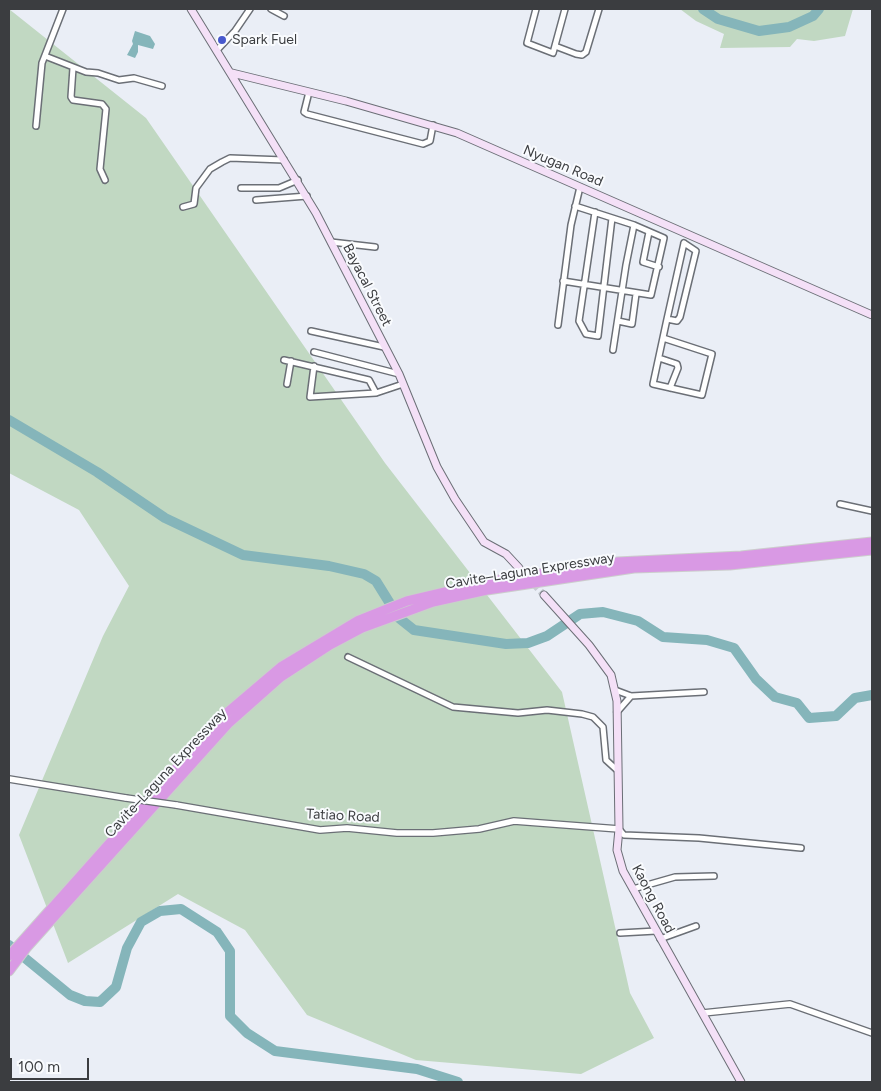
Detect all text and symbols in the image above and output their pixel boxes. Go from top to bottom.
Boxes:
place label: Spark Fuel [232,32,297,48]
marker: Spark Fuel [216,34,228,46]
street label: Nyugan Road [521,142,605,190]
street label: Bayacal Street [339,241,395,329]
street label: Cavite–Laguna Expressway [444,549,616,593]
street label: Cavite–Laguna Expressway [102,705,230,841]
street label: Tatiao Road [306,806,380,826]
street label: Kaong Road [628,862,678,936]
scale bar [12,1048,91,1080]
text: 100 m [18,1058,60,1076]

